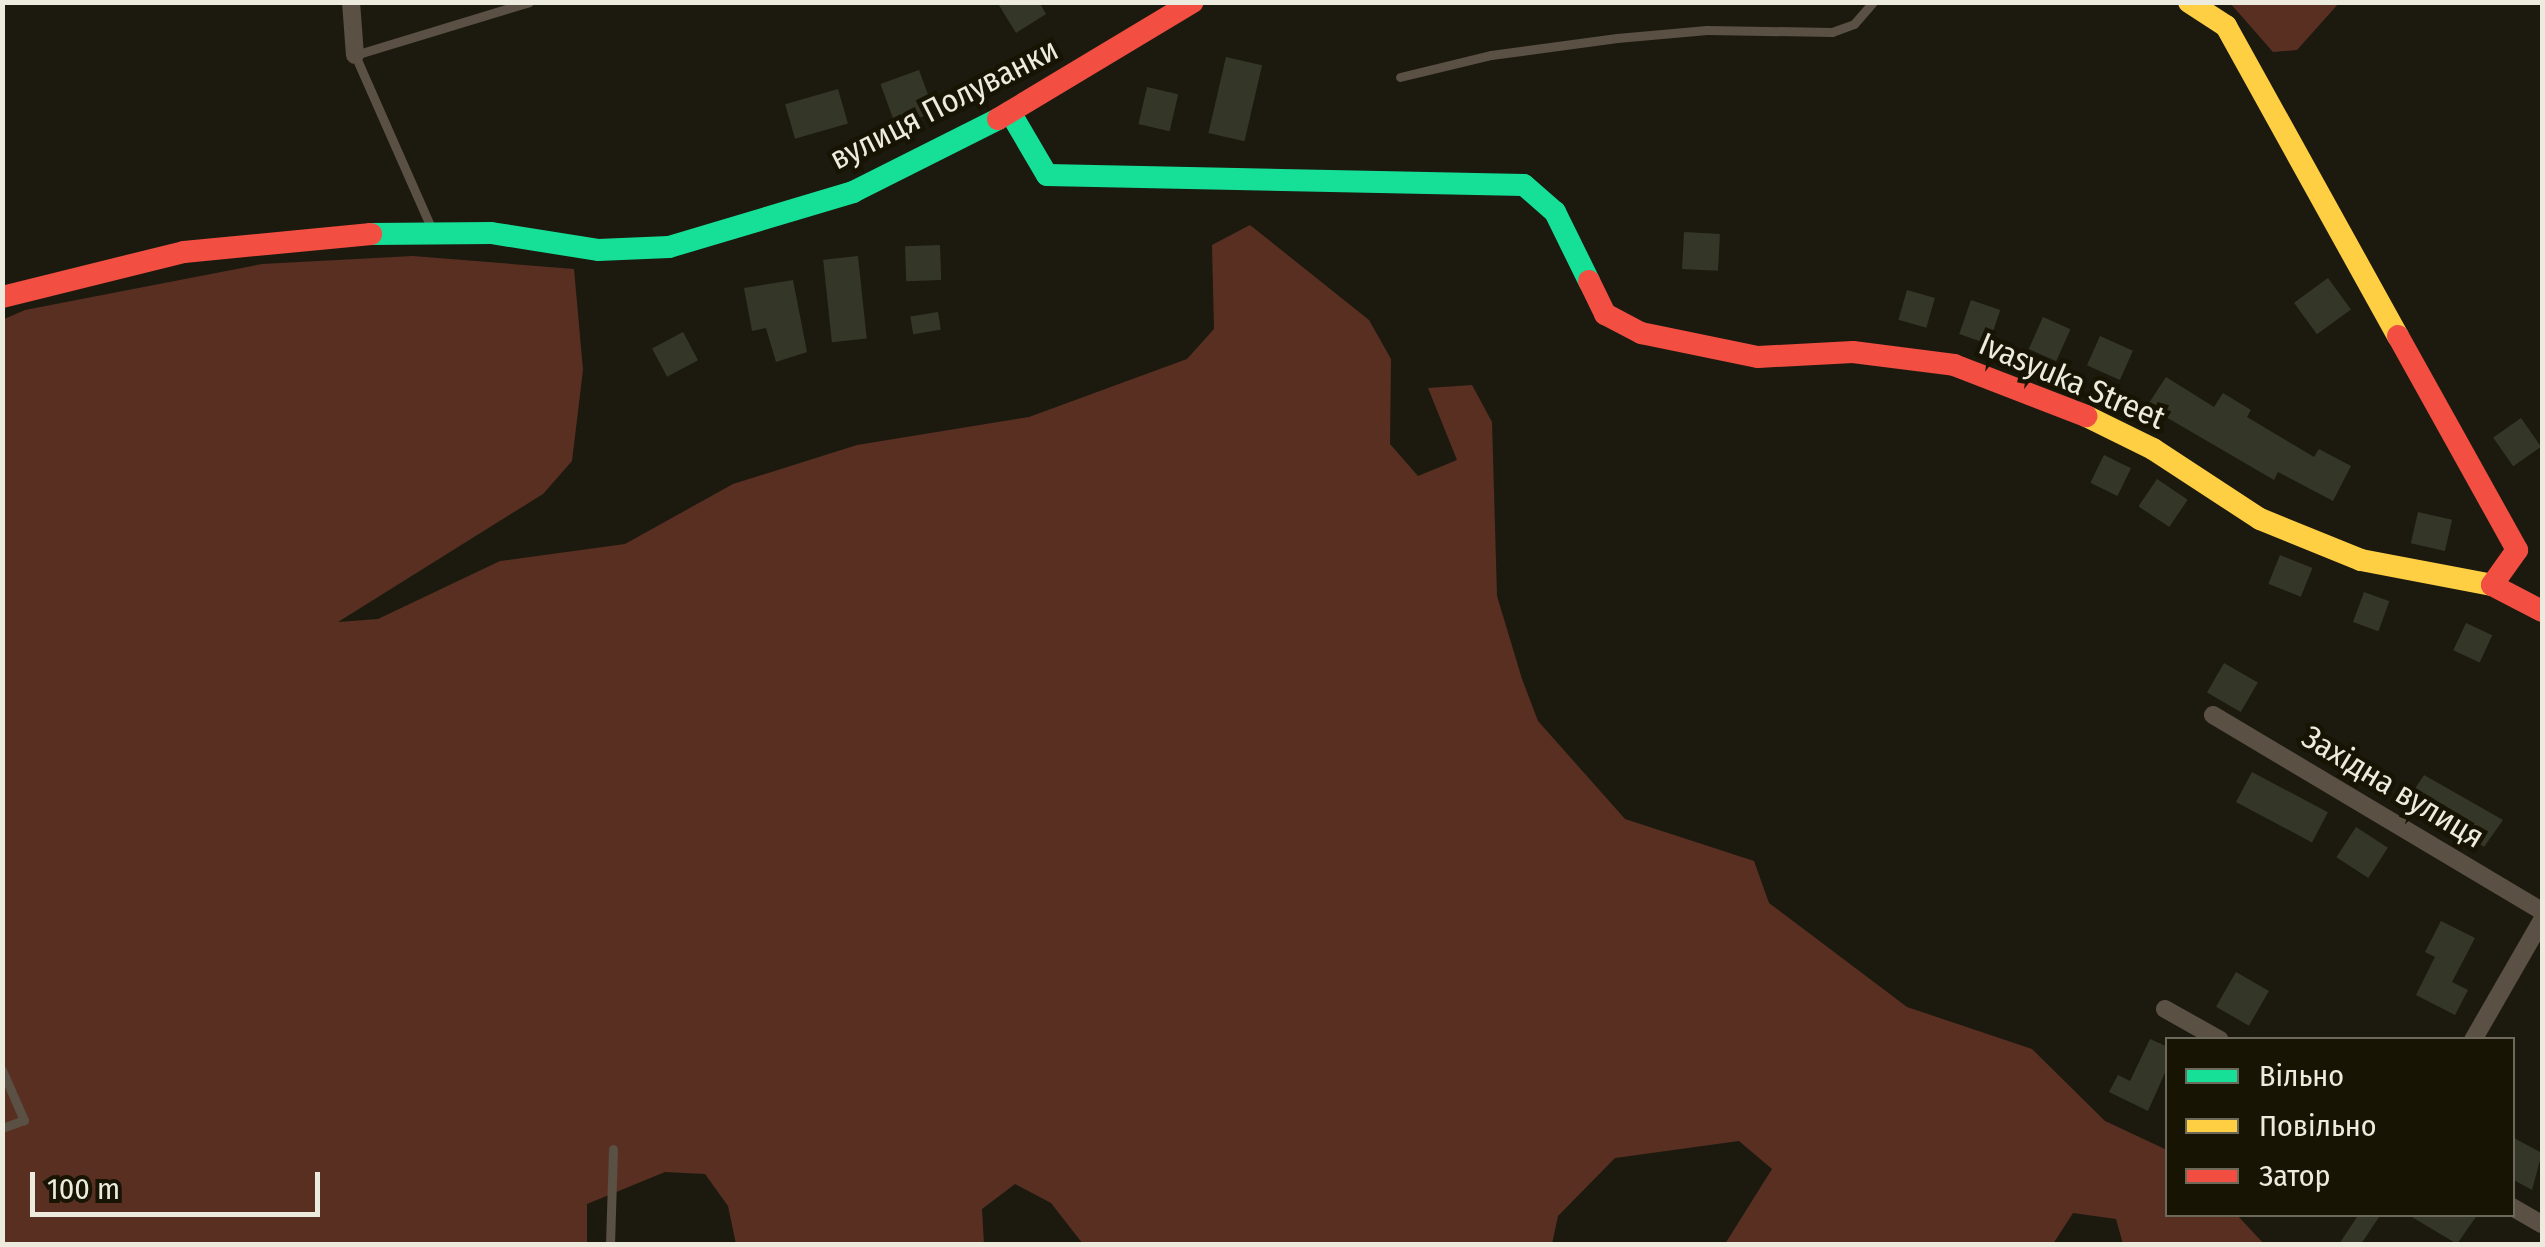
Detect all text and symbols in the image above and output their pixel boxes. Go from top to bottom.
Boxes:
street label: вулиця Полуванки [824,30,1064,178]
street label: Ivasyuka Street [1973,325,2171,437]
street label: Західна вулиця [2295,718,2491,856]
legend [2165,1037,2515,1217]
text: Вільно [2259,1058,2344,1094]
text: Повільно [2259,1108,2377,1144]
scale bar [35,1152,325,1214]
text: Затор [2259,1158,2331,1194]
text: 100 m [47,1171,120,1207]

